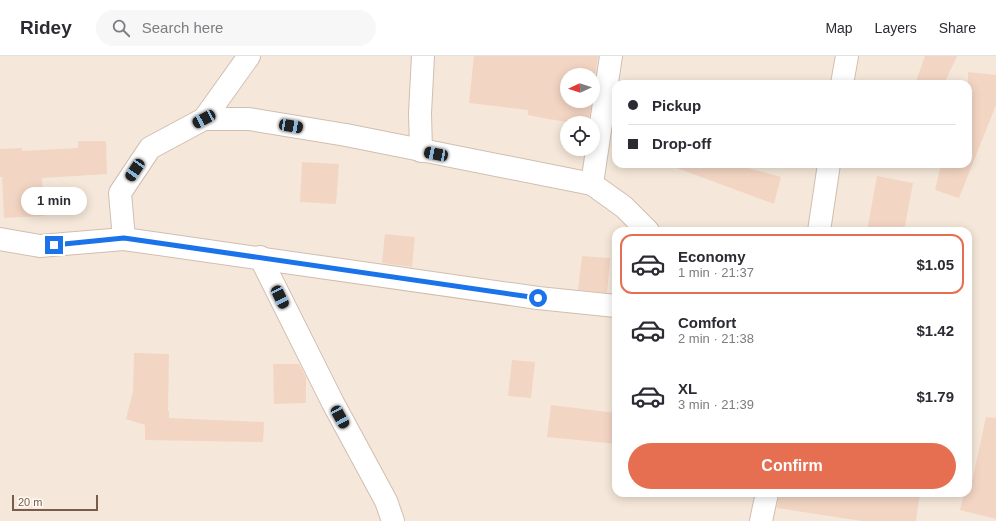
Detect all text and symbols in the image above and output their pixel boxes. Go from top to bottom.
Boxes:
search box [96,10,376,46]
text: Ridey [20,17,72,38]
icon: search [110,17,132,39]
text: Search here [142,19,223,36]
text: Map [825,20,853,36]
text: Layers [875,20,917,36]
text: Share [939,20,976,36]
north arrow [560,68,600,108]
map controls [560,68,600,156]
text: Pickup [652,97,701,114]
car [191,108,217,130]
button: locate [560,116,600,156]
car [278,118,304,134]
text: Drop-off [652,135,711,152]
car [423,146,449,162]
car [123,157,147,183]
callout: 1 min [21,187,87,215]
text: 1 min [37,193,71,208]
route end [45,236,63,254]
icon: car [630,246,666,282]
text: Economy [678,248,746,265]
text: $1.05 [916,256,954,273]
text: 1 min · 21:37 [678,265,754,280]
car [269,284,291,310]
route start [529,289,547,307]
icon: car [630,312,666,348]
text: Comfort [678,314,736,331]
text: $1.42 [916,322,954,339]
text: 2 min · 21:38 [678,331,754,346]
icon: car [630,378,666,414]
text: XL [678,380,697,397]
text: $1.79 [916,388,954,405]
text: 3 min · 21:39 [678,397,754,412]
car [329,404,351,430]
button: Confirm [628,443,956,489]
scale bar [12,493,98,512]
text: 20 m [18,496,42,508]

